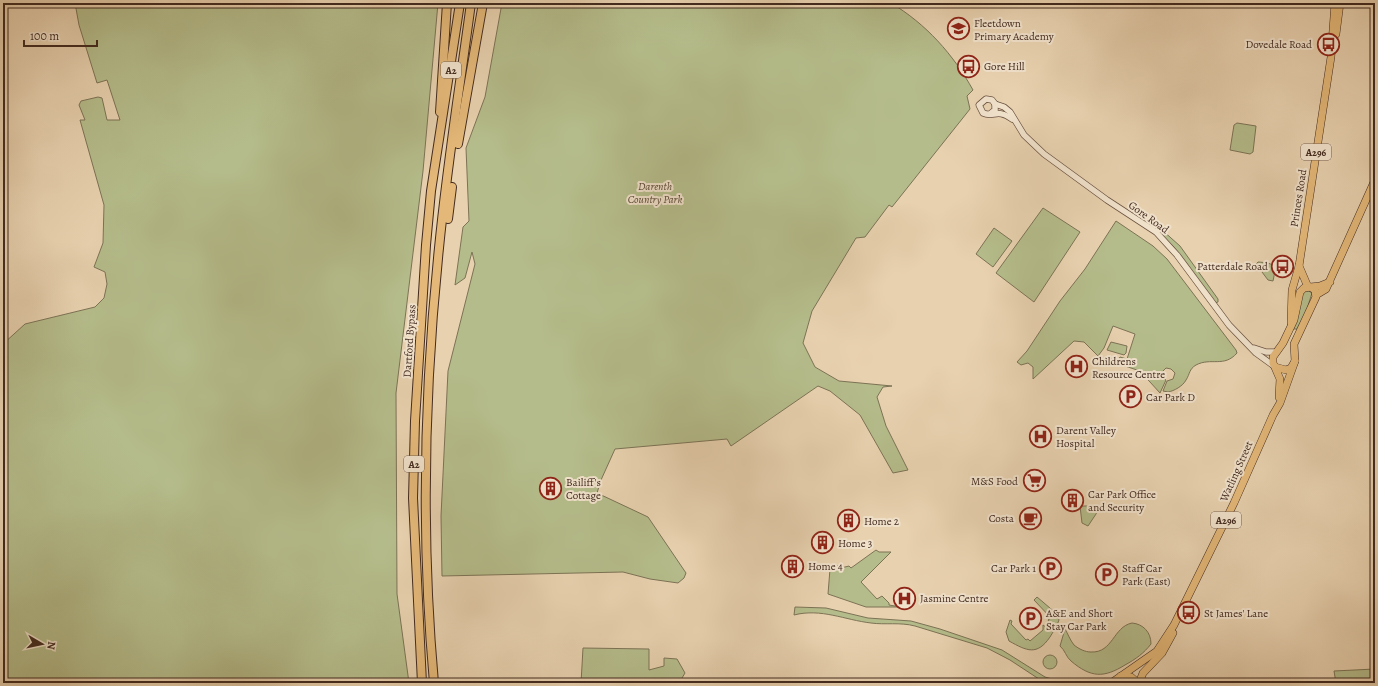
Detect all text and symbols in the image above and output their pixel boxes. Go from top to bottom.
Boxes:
school or university icon: Fleetdown Primary Academy [945,16,971,42]
place label: Fleetdown Primary Academy [974,16,1054,44]
scale bar [24,22,97,48]
text: 100 m [30,28,59,44]
bus stop icon: Dovedale Road [1315,31,1341,57]
place label: Dovedale Road [1246,37,1312,52]
bus stop icon: Gore Hill [955,53,981,79]
place label: Gore Hill [984,59,1025,74]
road number: A2 [441,62,461,78]
road number: A296 [1301,144,1331,160]
street label: Princes Road [1287,168,1310,228]
park label: Darenth Country Park [628,179,682,207]
street label: Gore Road [1125,198,1172,237]
bus stop icon: Patterdale Road [1270,253,1296,279]
place label: Patterdale Road [1197,259,1268,274]
street label: Dartford Bypass [399,304,420,378]
hospital icon: Childrens Resource Centre [1063,354,1089,380]
place label: Childrens Resource Centre [1092,354,1165,382]
parking icon: Car Park D [1117,384,1143,410]
place label: Car Park D [1146,390,1195,405]
hospital icon: Darent Valley Hospital [1028,423,1054,449]
place label: Darent Valley Hospital [1056,423,1116,451]
street label: Watling Street [1216,438,1257,505]
road number: A2 [404,456,424,472]
supermarket icon: M&S Food [1021,468,1047,494]
place label: M&S Food [971,474,1018,489]
building icon: Bailiff's Cottage [537,475,563,501]
place label: Bailiff's Cottage [566,475,601,503]
building icon: Car Park Office and Security [1059,487,1085,513]
place label: Car Park Office and Security [1088,487,1156,515]
cafe icon: Costa [1017,505,1043,531]
building icon: Home 2 [835,508,861,534]
place label: Costa [989,511,1015,526]
road number: A296 [1211,512,1241,528]
place label: Home 2 [864,514,899,529]
building icon: Home 3 [809,530,835,556]
place label: Home 3 [838,536,872,551]
building icon: Home 4 [780,553,806,579]
parking icon: Car Park 1 [1038,555,1064,581]
place label: Home 4 [808,559,843,574]
place label: Car Park 1 [991,561,1036,576]
parking icon: Staff Car Park (East) [1094,561,1120,587]
place label: Staff Car Park (East) [1122,561,1170,589]
hospital icon: Jasmine Centre [892,585,918,611]
place label: Jasmine Centre [920,591,989,606]
bus stop icon: St James' Lane [1175,600,1201,626]
parking icon: A&E and Short Stay Car Park [1017,606,1043,632]
place label: A&E and Short Stay Car Park [1045,606,1113,634]
place label: St James' Lane [1204,606,1268,621]
north arrow [22,624,62,664]
text: N [43,640,59,651]

